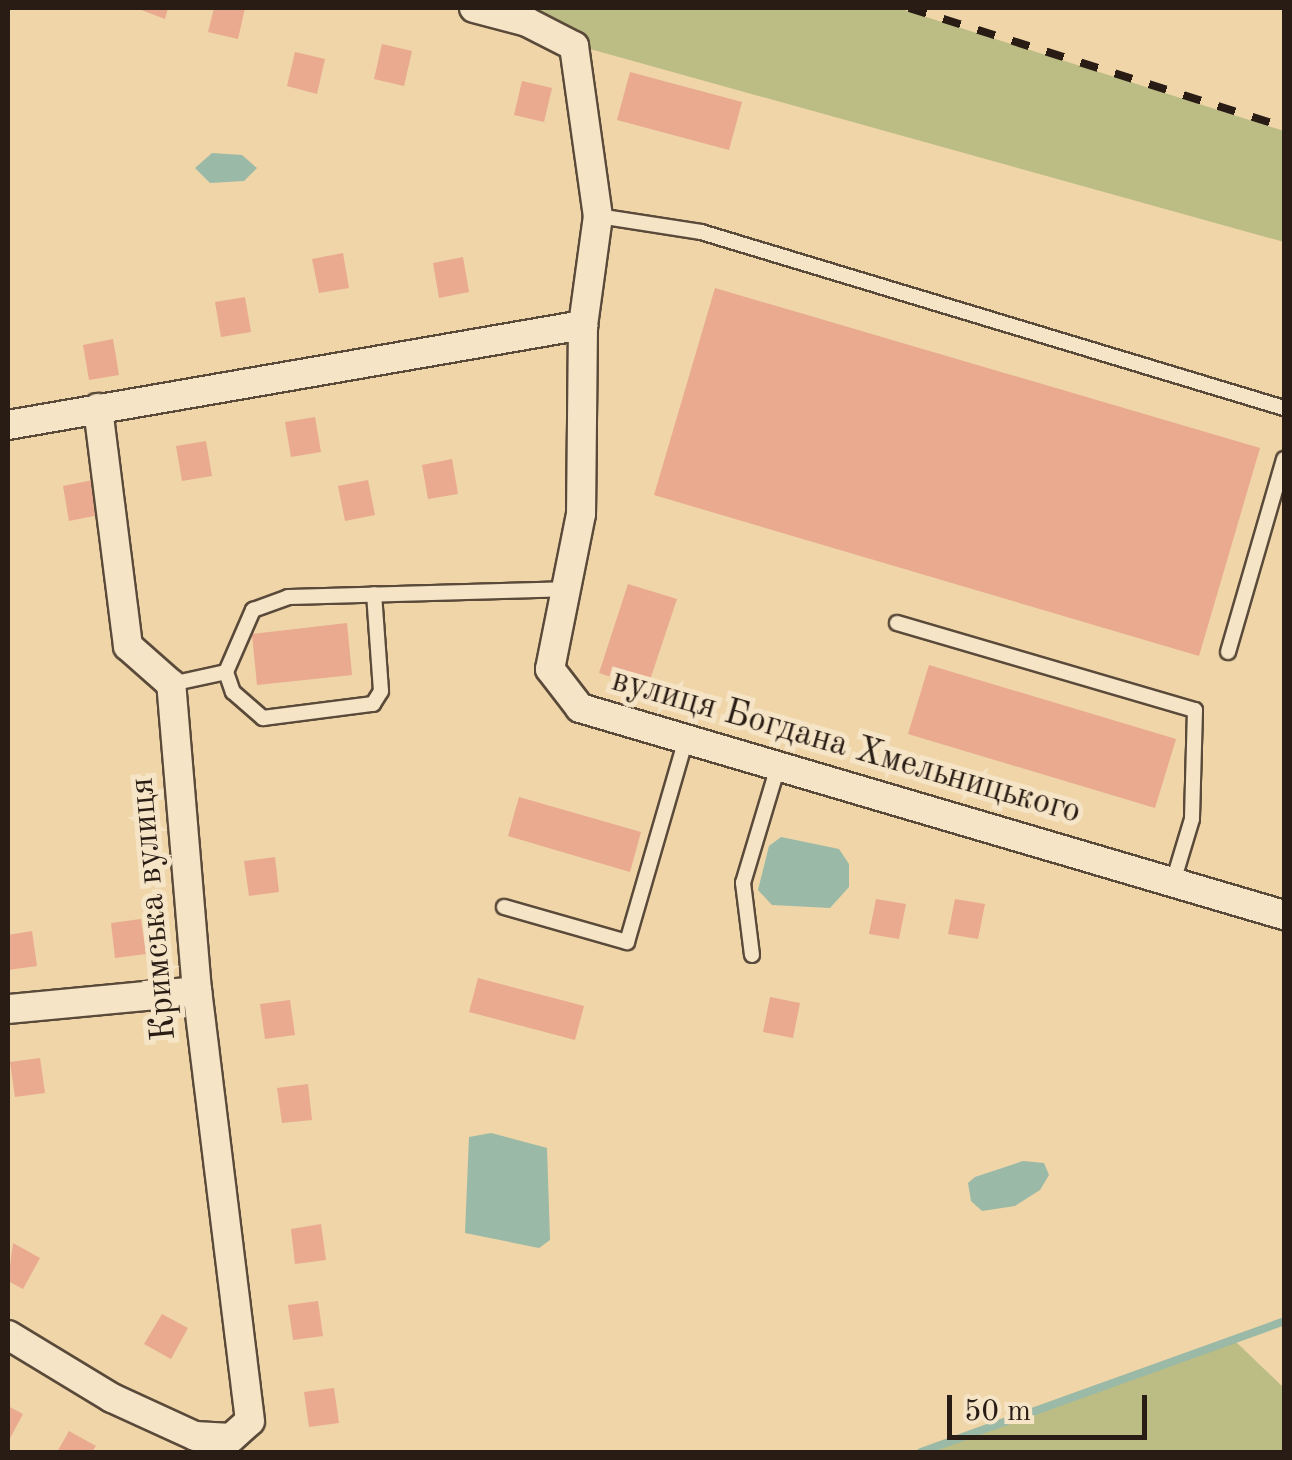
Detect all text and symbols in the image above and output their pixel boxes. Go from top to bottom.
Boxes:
street label: вулиця Богдана Хмельницького [607,660,1085,834]
street label: Кримська вулиця [122,776,186,1042]
scale bar [952,1375,1152,1437]
text: 50 m [964,1397,1031,1427]

